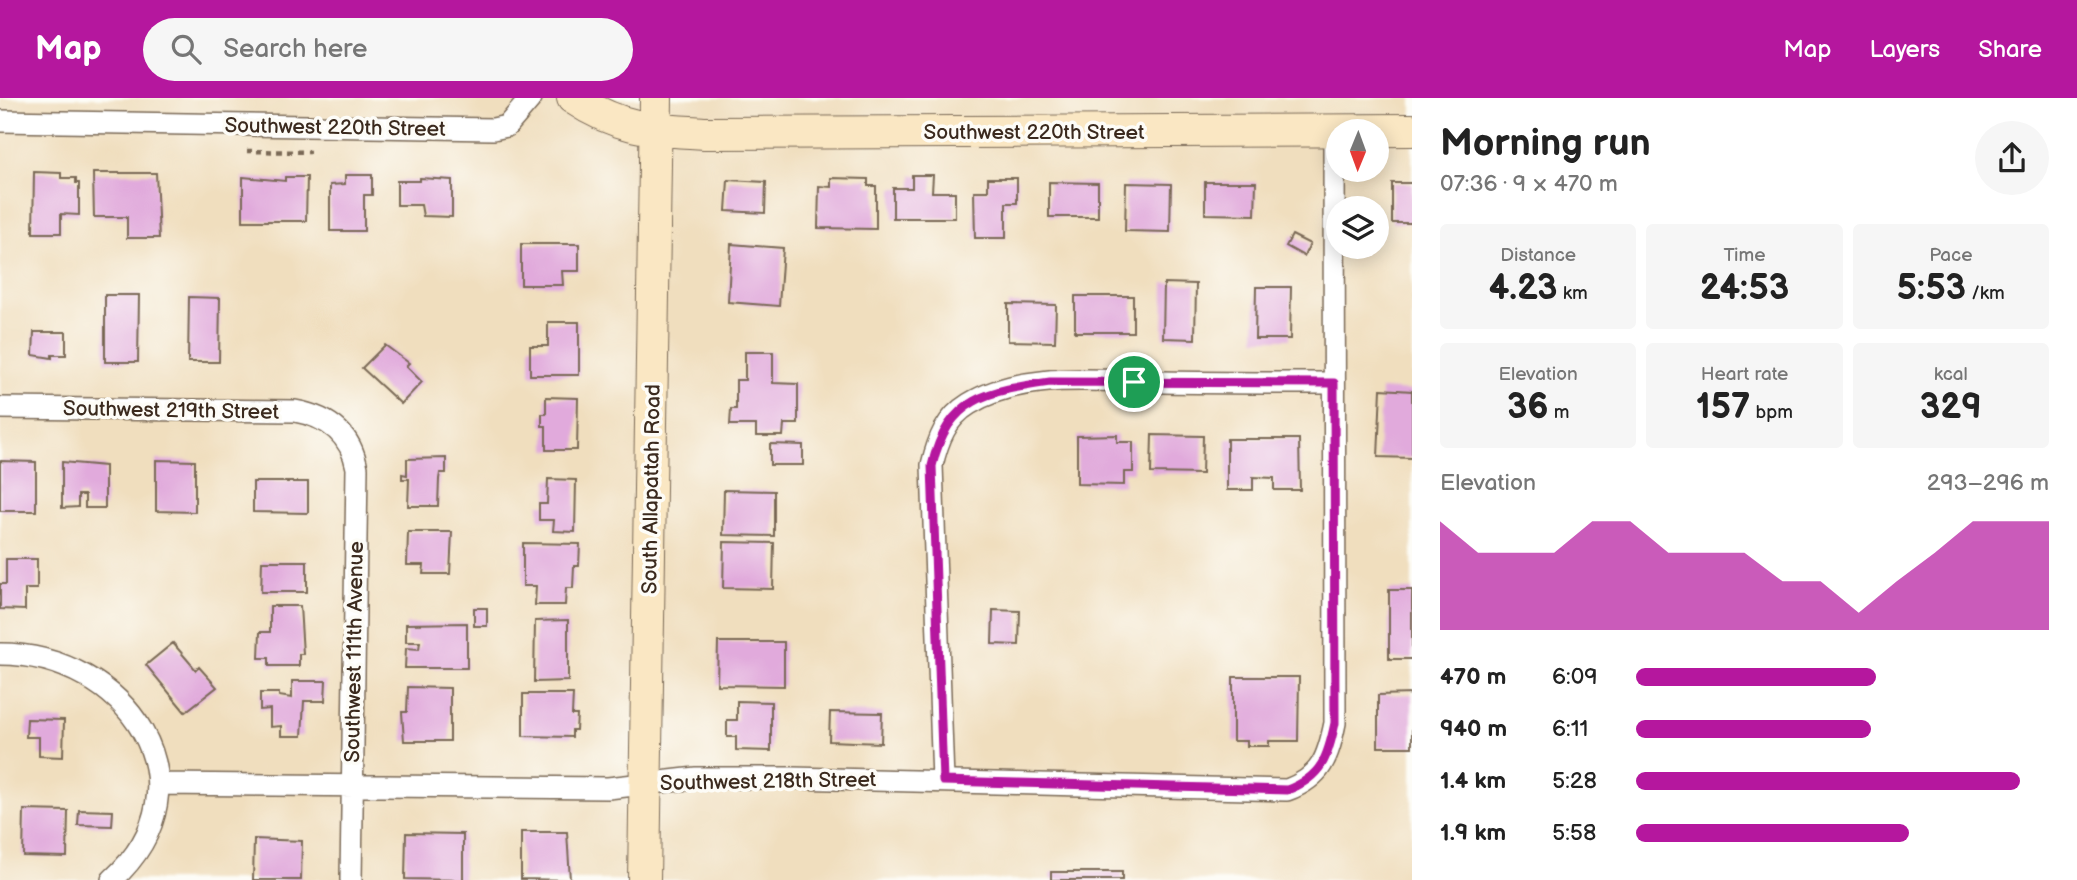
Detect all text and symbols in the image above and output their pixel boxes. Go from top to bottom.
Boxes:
search box [143,18,633,81]
text: Map [35,29,101,69]
icon: search [167,30,205,68]
text: Search here [223,34,367,65]
text: Map [1783,35,1831,64]
text: Layers [1869,35,1940,64]
text: Share [1978,35,2042,64]
street label: Southwest 220th Street [224,113,446,142]
north arrow [1326,119,1390,182]
map controls [1326,119,1389,259]
street label: Southwest 220th Street [923,120,1145,145]
text: Morning run [1440,121,1651,166]
button: share [1975,121,2049,195]
text: 07:36 · 9 × 470 m [1440,170,1618,198]
button: layers [1326,196,1389,259]
text: Distance [1500,244,1576,267]
text: Time [1723,244,1766,267]
text: Pace [1929,244,1972,267]
text: 4.23 [1489,267,1558,310]
text: 24:53 [1700,267,1789,310]
text: 5:53 [1897,267,1966,310]
text: km [1558,282,1588,305]
text: /km [1966,282,2005,305]
pin [1104,352,1164,412]
icon: arrive [1115,363,1153,401]
text: Elevation [1499,363,1578,386]
text: Heart rate [1701,363,1788,386]
text: kcal [1934,363,1968,386]
street label: South Allapattah Road [637,384,666,594]
text: 36 [1507,386,1549,429]
text: 157 [1696,386,1750,429]
text: 329 [1920,386,1982,429]
street label: Southwest 219th Street [63,396,280,425]
text: m [1549,401,1569,424]
text: bpm [1750,401,1793,424]
text: Elevation [1440,469,1536,497]
text: 293–296 m [1927,469,2049,497]
street label: Southwest 111th Avenue [340,541,369,763]
text: 470 m [1440,663,1506,691]
text: 6:09 [1552,663,1598,691]
text: 940 m [1440,715,1507,743]
text: 6:11 [1552,715,1589,743]
street label: Southwest 218th Street [660,767,877,796]
text: 1.4 km [1440,767,1506,795]
text: 5:28 [1552,767,1597,795]
text: 1.9 km [1440,819,1506,847]
text: 5:58 [1552,819,1596,847]

